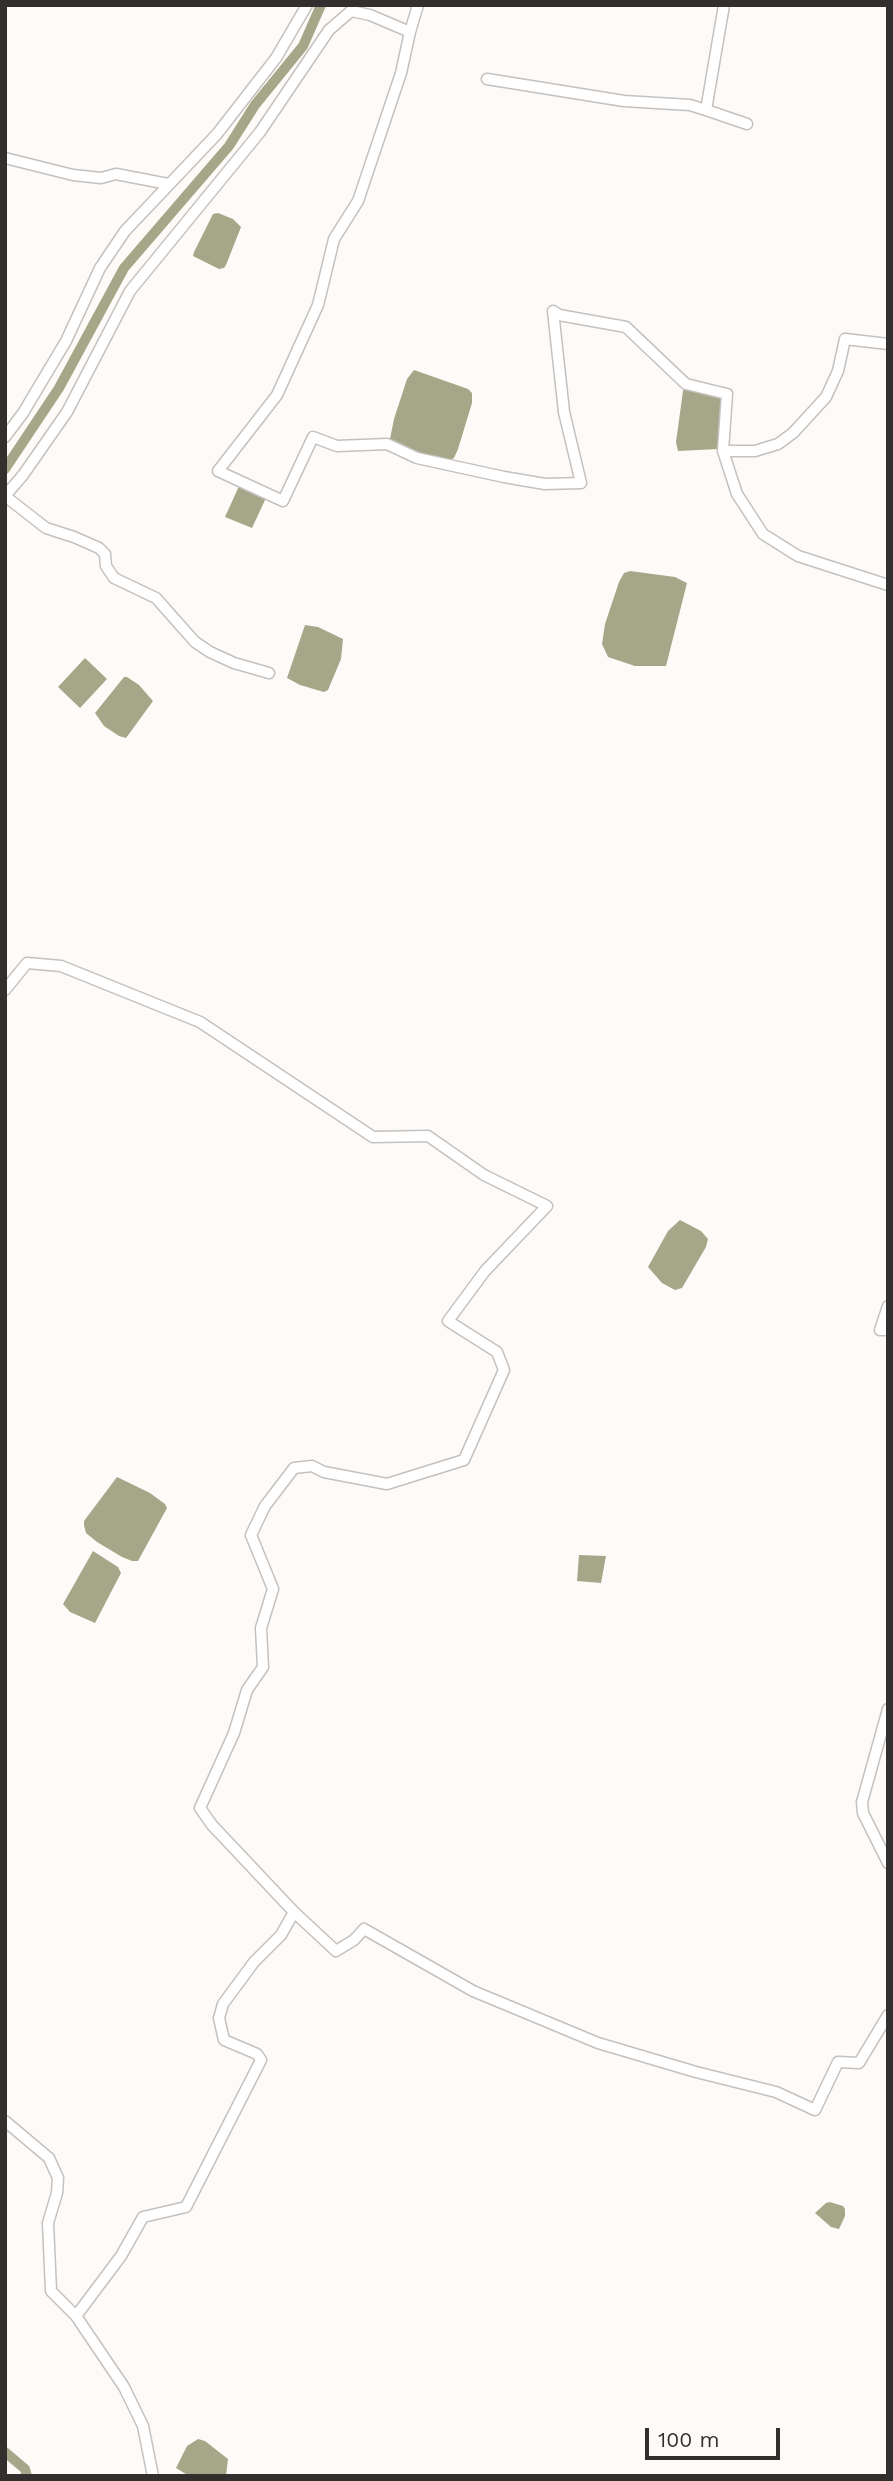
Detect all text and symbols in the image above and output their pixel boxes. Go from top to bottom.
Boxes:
scale bar [648,2414,783,2458]
text: 100 m [658,2427,720,2452]

